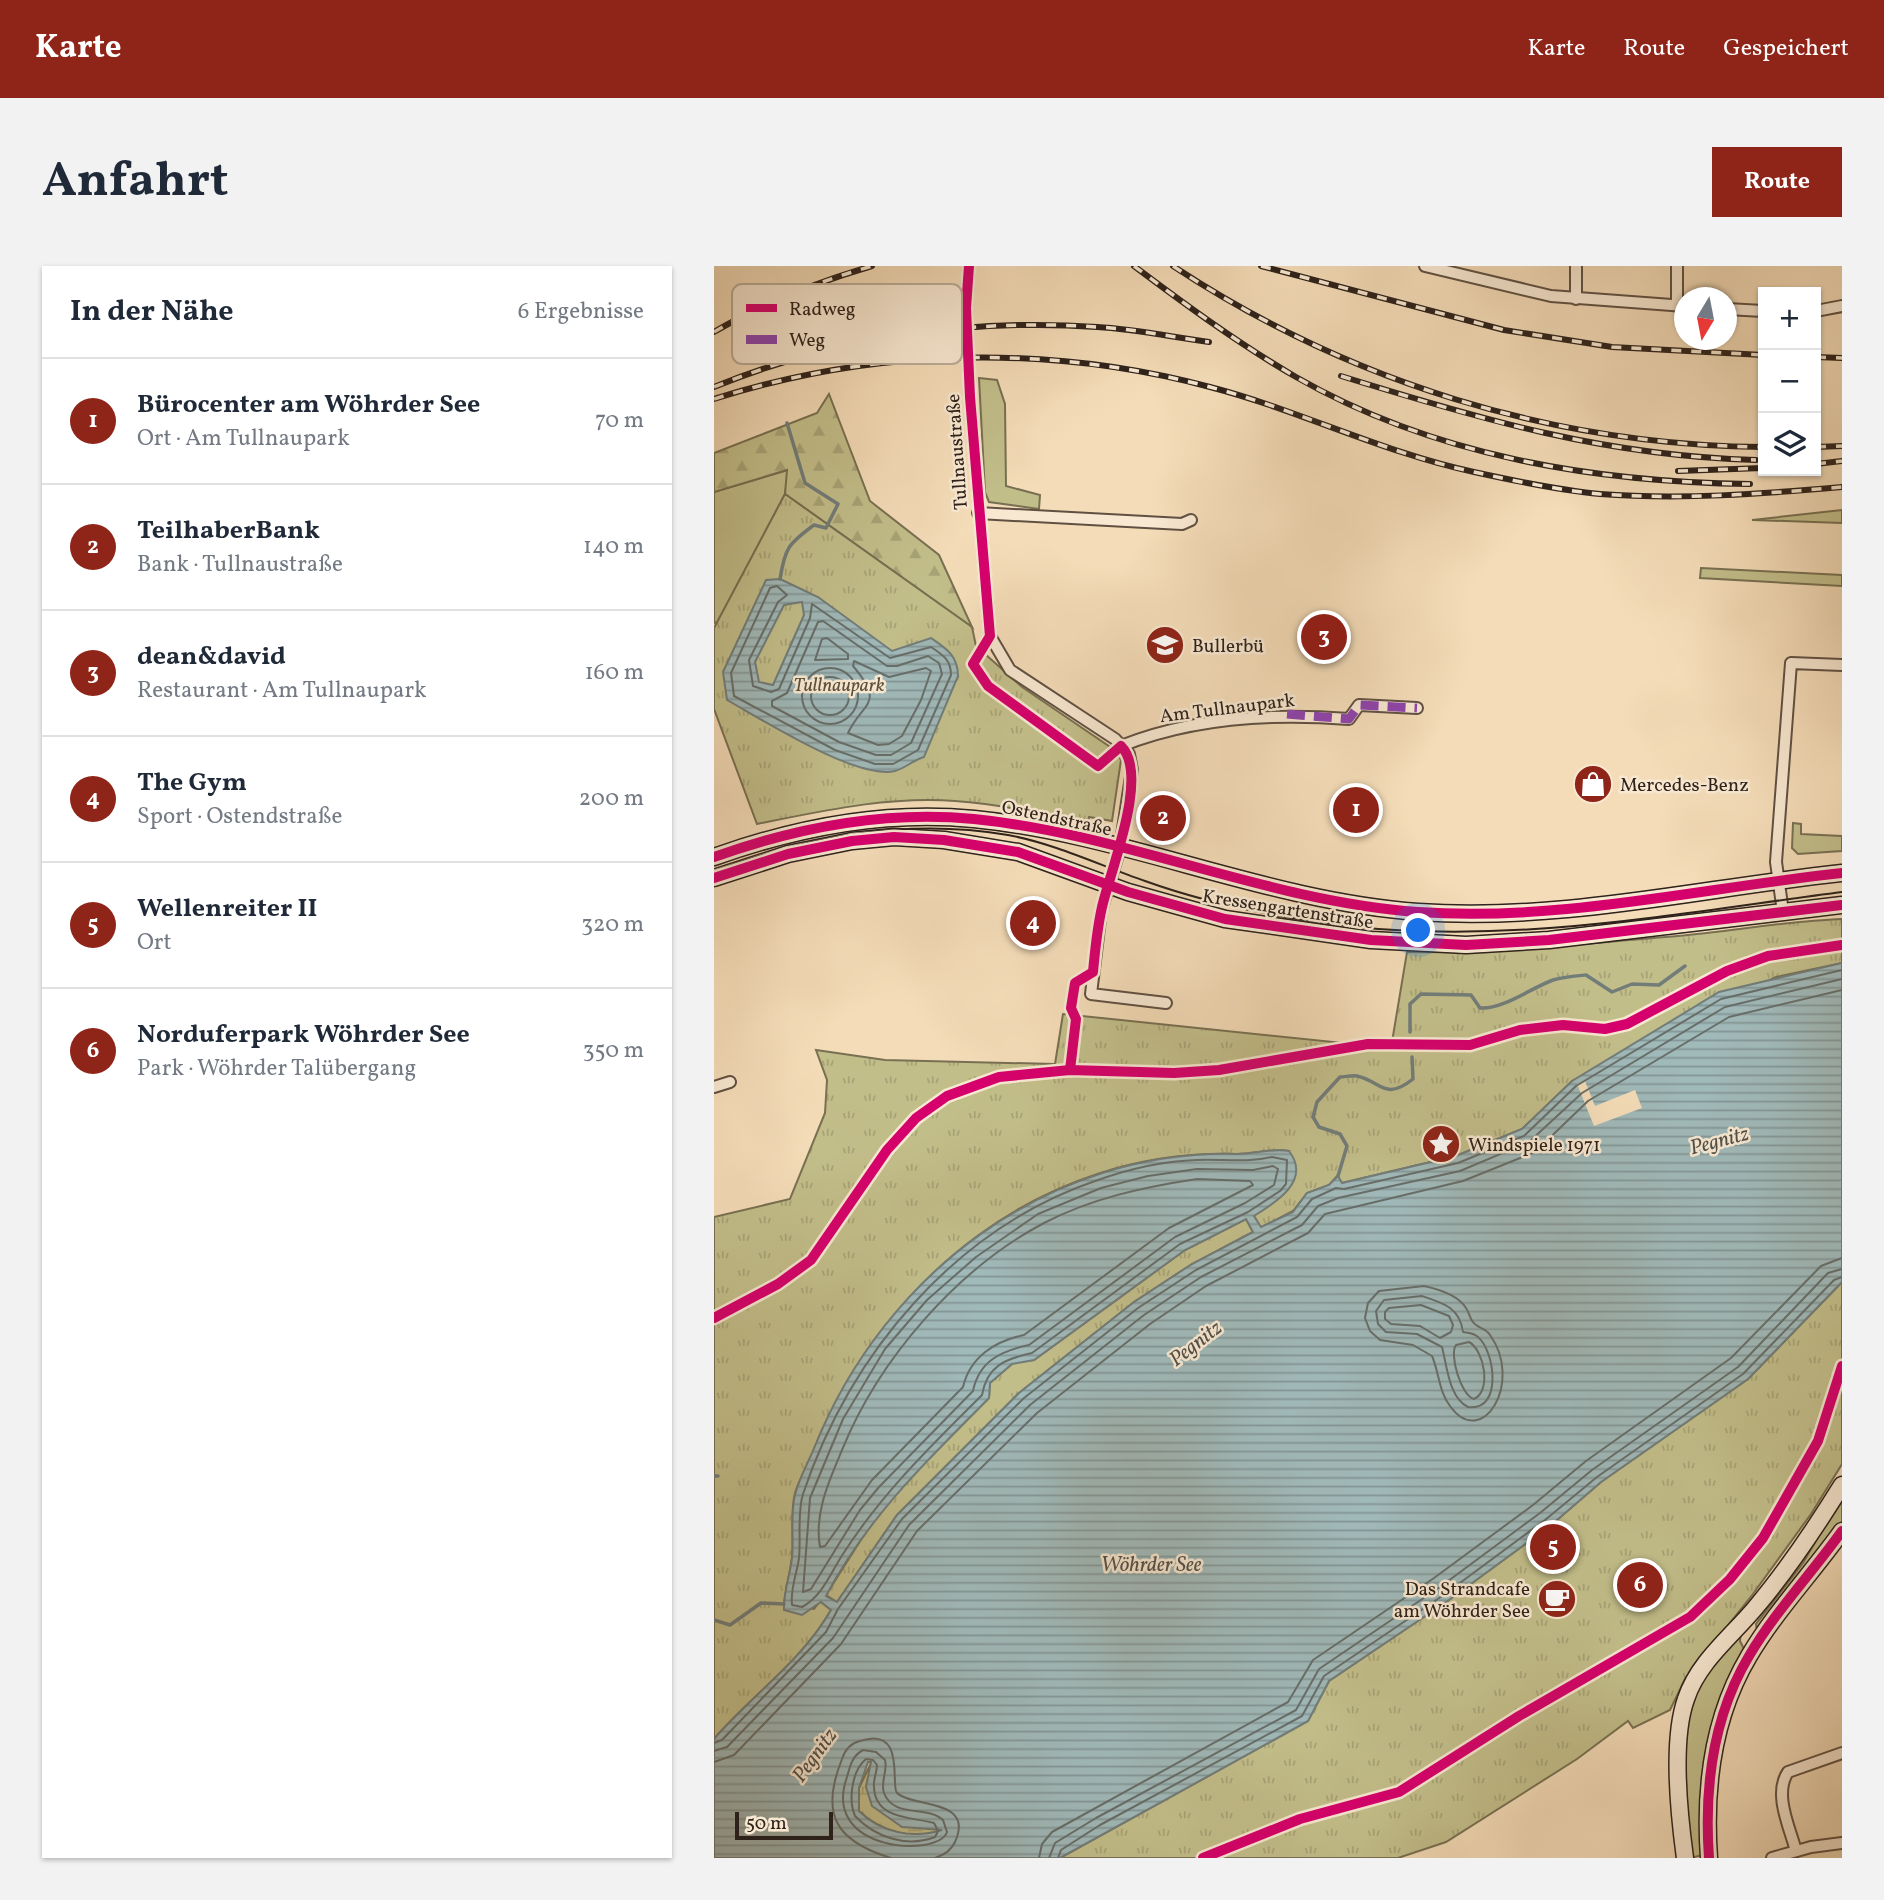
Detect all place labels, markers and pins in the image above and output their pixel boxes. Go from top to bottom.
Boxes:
pin: 3 [1301,611,1347,663]
school or university icon: Bullerbü [1144,624,1186,666]
place label: Bullerbü [1192,634,1264,660]
shop icon: Mercedes-Benz [1572,763,1614,805]
place label: Mercedes-Benz [1620,773,1749,799]
pin: 1 [1333,784,1379,836]
pin: 2 [1140,792,1186,844]
pin: 4 [1010,897,1056,949]
place icon: Windspiele 1971 [1420,1123,1462,1165]
place label: Windspiele 1971 [1468,1133,1600,1159]
pin: 5 [1530,1521,1576,1573]
pin: 6 [1617,1559,1663,1611]
place label: Das Strandcafe am Wöhrder See [1394,1577,1530,1625]
cafe icon: Das Strandcafe am Wöhrder See [1536,1578,1578,1620]

